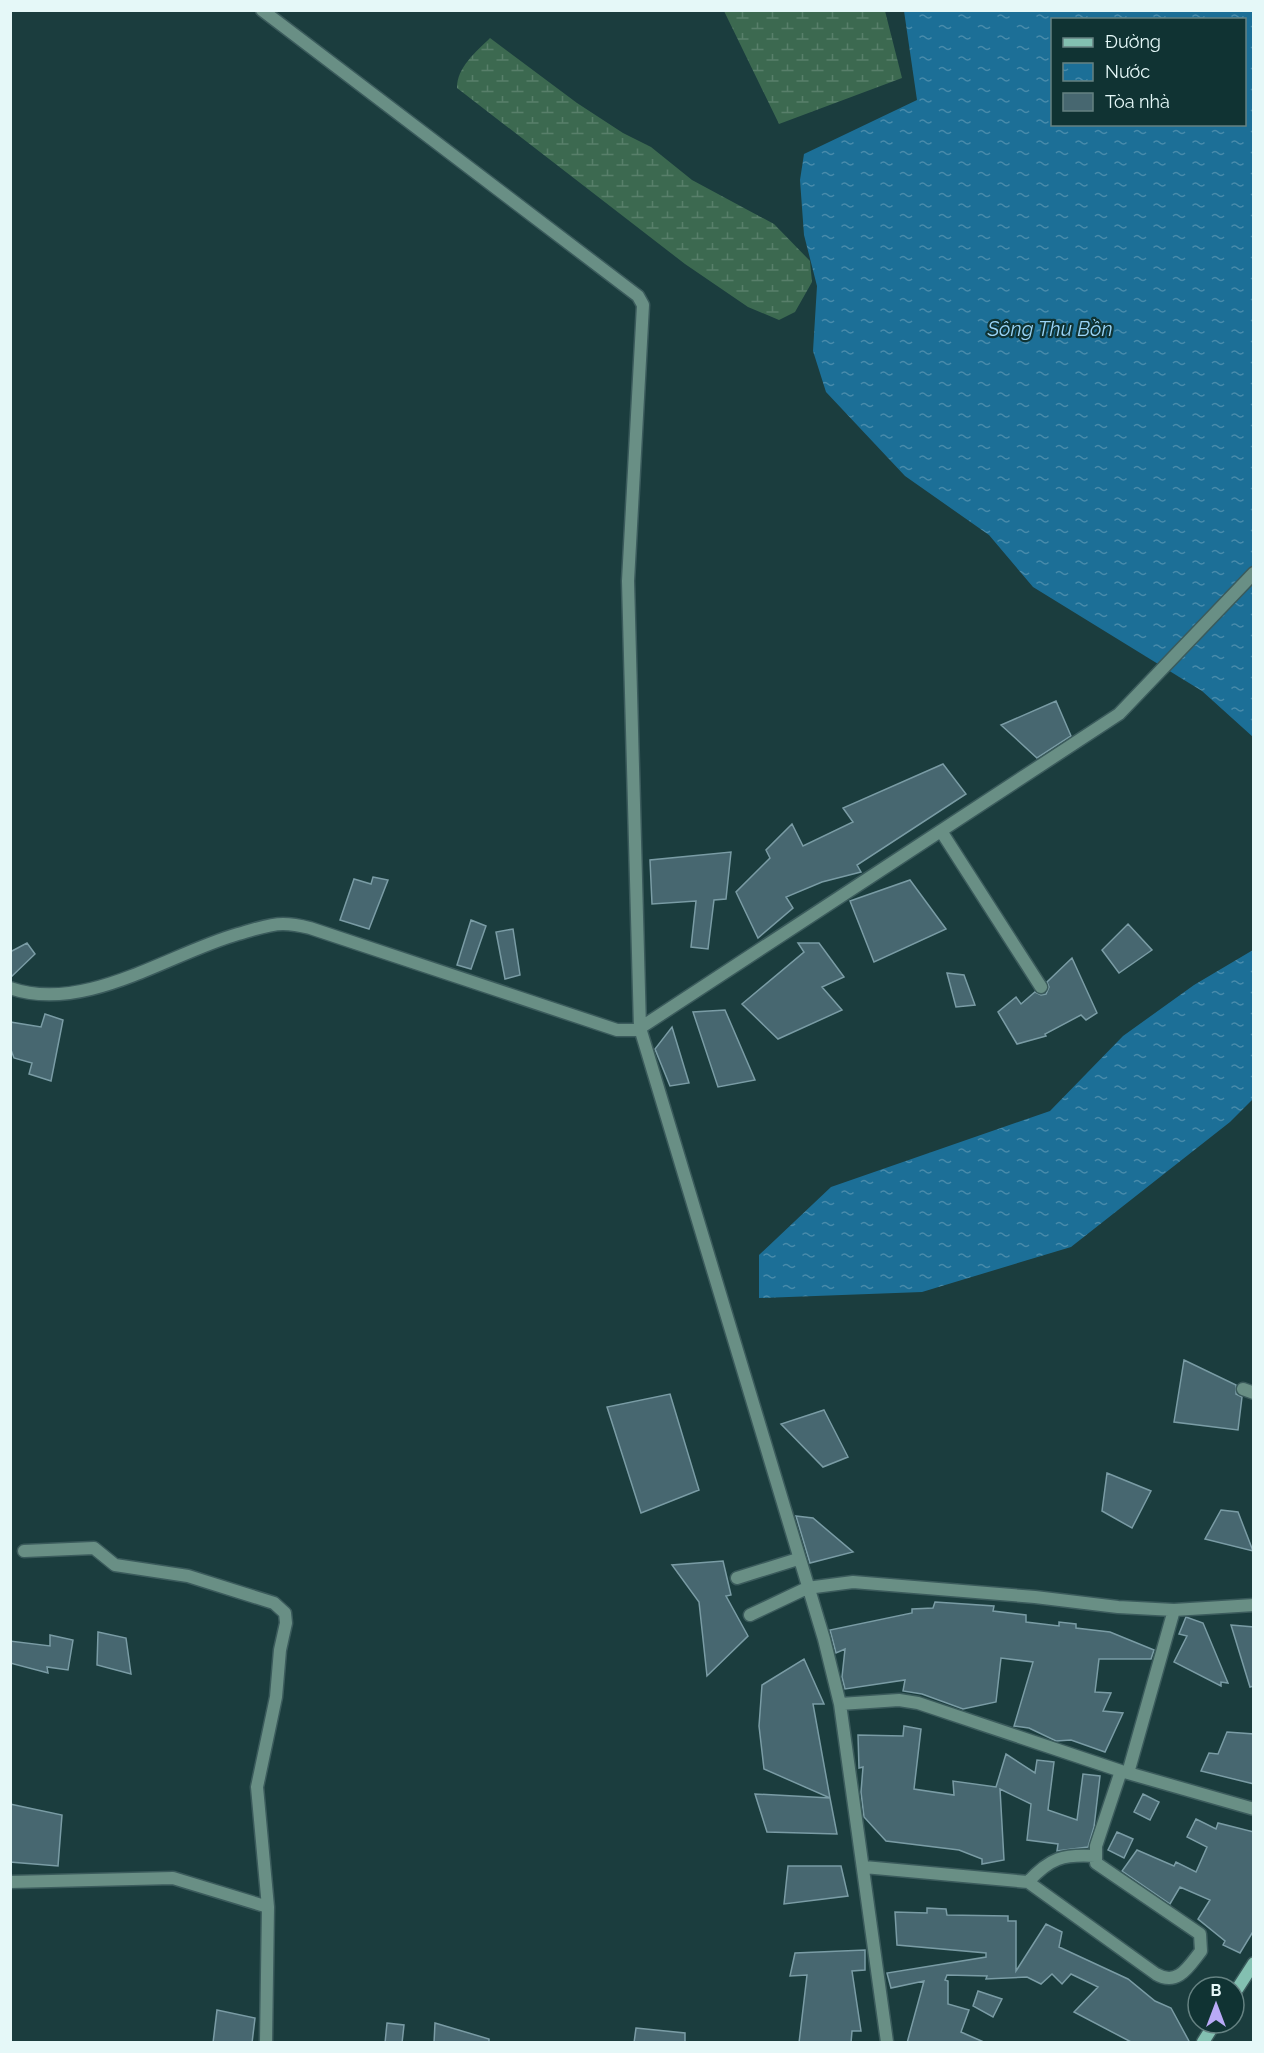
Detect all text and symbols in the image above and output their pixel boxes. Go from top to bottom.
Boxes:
legend [1051,18,1246,126]
text: Đường [1105,31,1161,52]
text: Nước [1105,61,1150,82]
text: Tòa nhà [1105,91,1170,112]
water label: Sông Thu Bồn [986,317,1113,341]
north arrow [1186,1975,1246,2035]
text: B [1211,1981,1222,2000]

